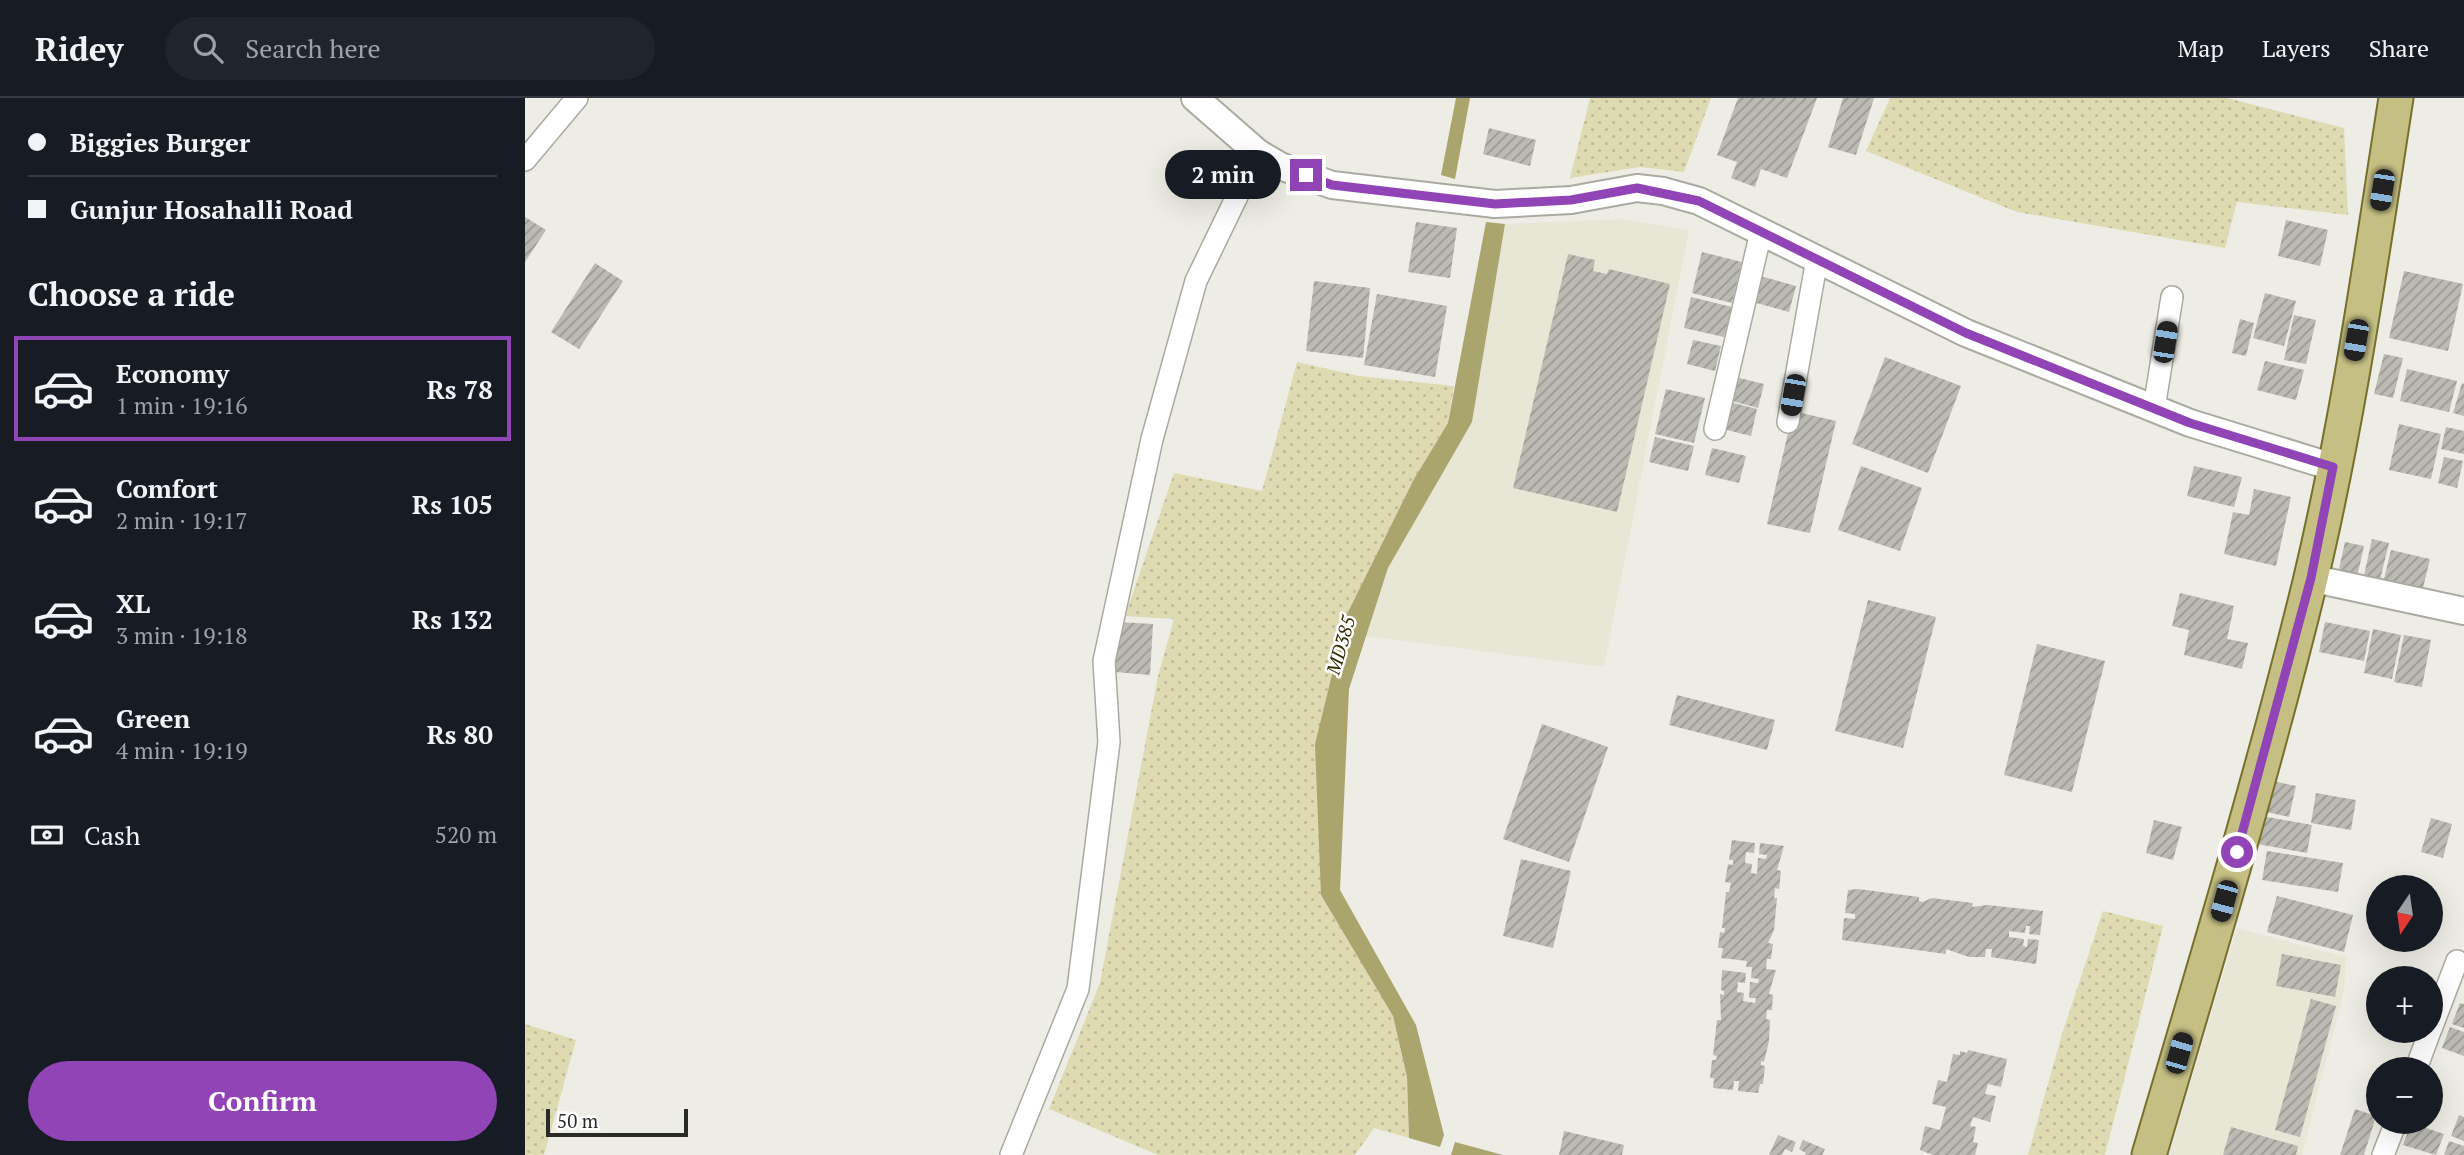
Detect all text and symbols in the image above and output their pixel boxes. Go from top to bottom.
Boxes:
search box [165,17,655,80]
text: Ridey [35,27,123,70]
icon: search [189,29,227,67]
text: Search here [245,31,381,65]
text: Map [2177,32,2224,64]
text: Layers [2262,32,2331,64]
text: Share [2369,32,2429,64]
text: Biggies Burger [70,125,250,159]
callout: 2 min [1166,150,1281,200]
text: 2 min [1192,159,1254,190]
route end [1290,159,1322,191]
car [2369,168,2396,212]
text: Gunjur Hosahalli Road [70,192,353,226]
text: Choose a ride [28,273,235,315]
car [2343,317,2370,363]
car [2152,320,2179,364]
text: Economy [116,356,229,390]
icon: car [32,357,95,420]
text: Rs 78 [427,372,493,406]
car [1780,372,1807,418]
text: 1 min · 19:16 [116,390,248,421]
text: Comfort [116,471,218,505]
icon: car [32,472,95,535]
text: Rs 105 [412,487,493,521]
text: 2 min · 19:17 [116,505,248,536]
text: XL [116,586,150,620]
icon: car [32,587,95,650]
text: Rs 132 [412,602,493,636]
water label: MD385 [1320,612,1361,678]
text: 3 min · 19:18 [116,620,248,651]
text: Green [116,701,190,735]
icon: car [32,702,95,765]
text: Rs 80 [427,717,493,751]
text: 4 min · 19:19 [116,735,248,766]
icon: cash [28,816,66,854]
text: Cash [84,818,140,852]
text: 520 m [435,819,497,850]
route start [2221,836,2253,868]
north arrow [2366,875,2443,952]
map controls [2366,875,2443,1134]
car [2209,878,2240,924]
button: + [2366,966,2443,1043]
car [2164,1030,2195,1076]
button: − [2366,1057,2443,1134]
button: Confirm [28,1061,497,1141]
scale bar [546,1106,688,1138]
text: 50 m [557,1108,598,1133]

